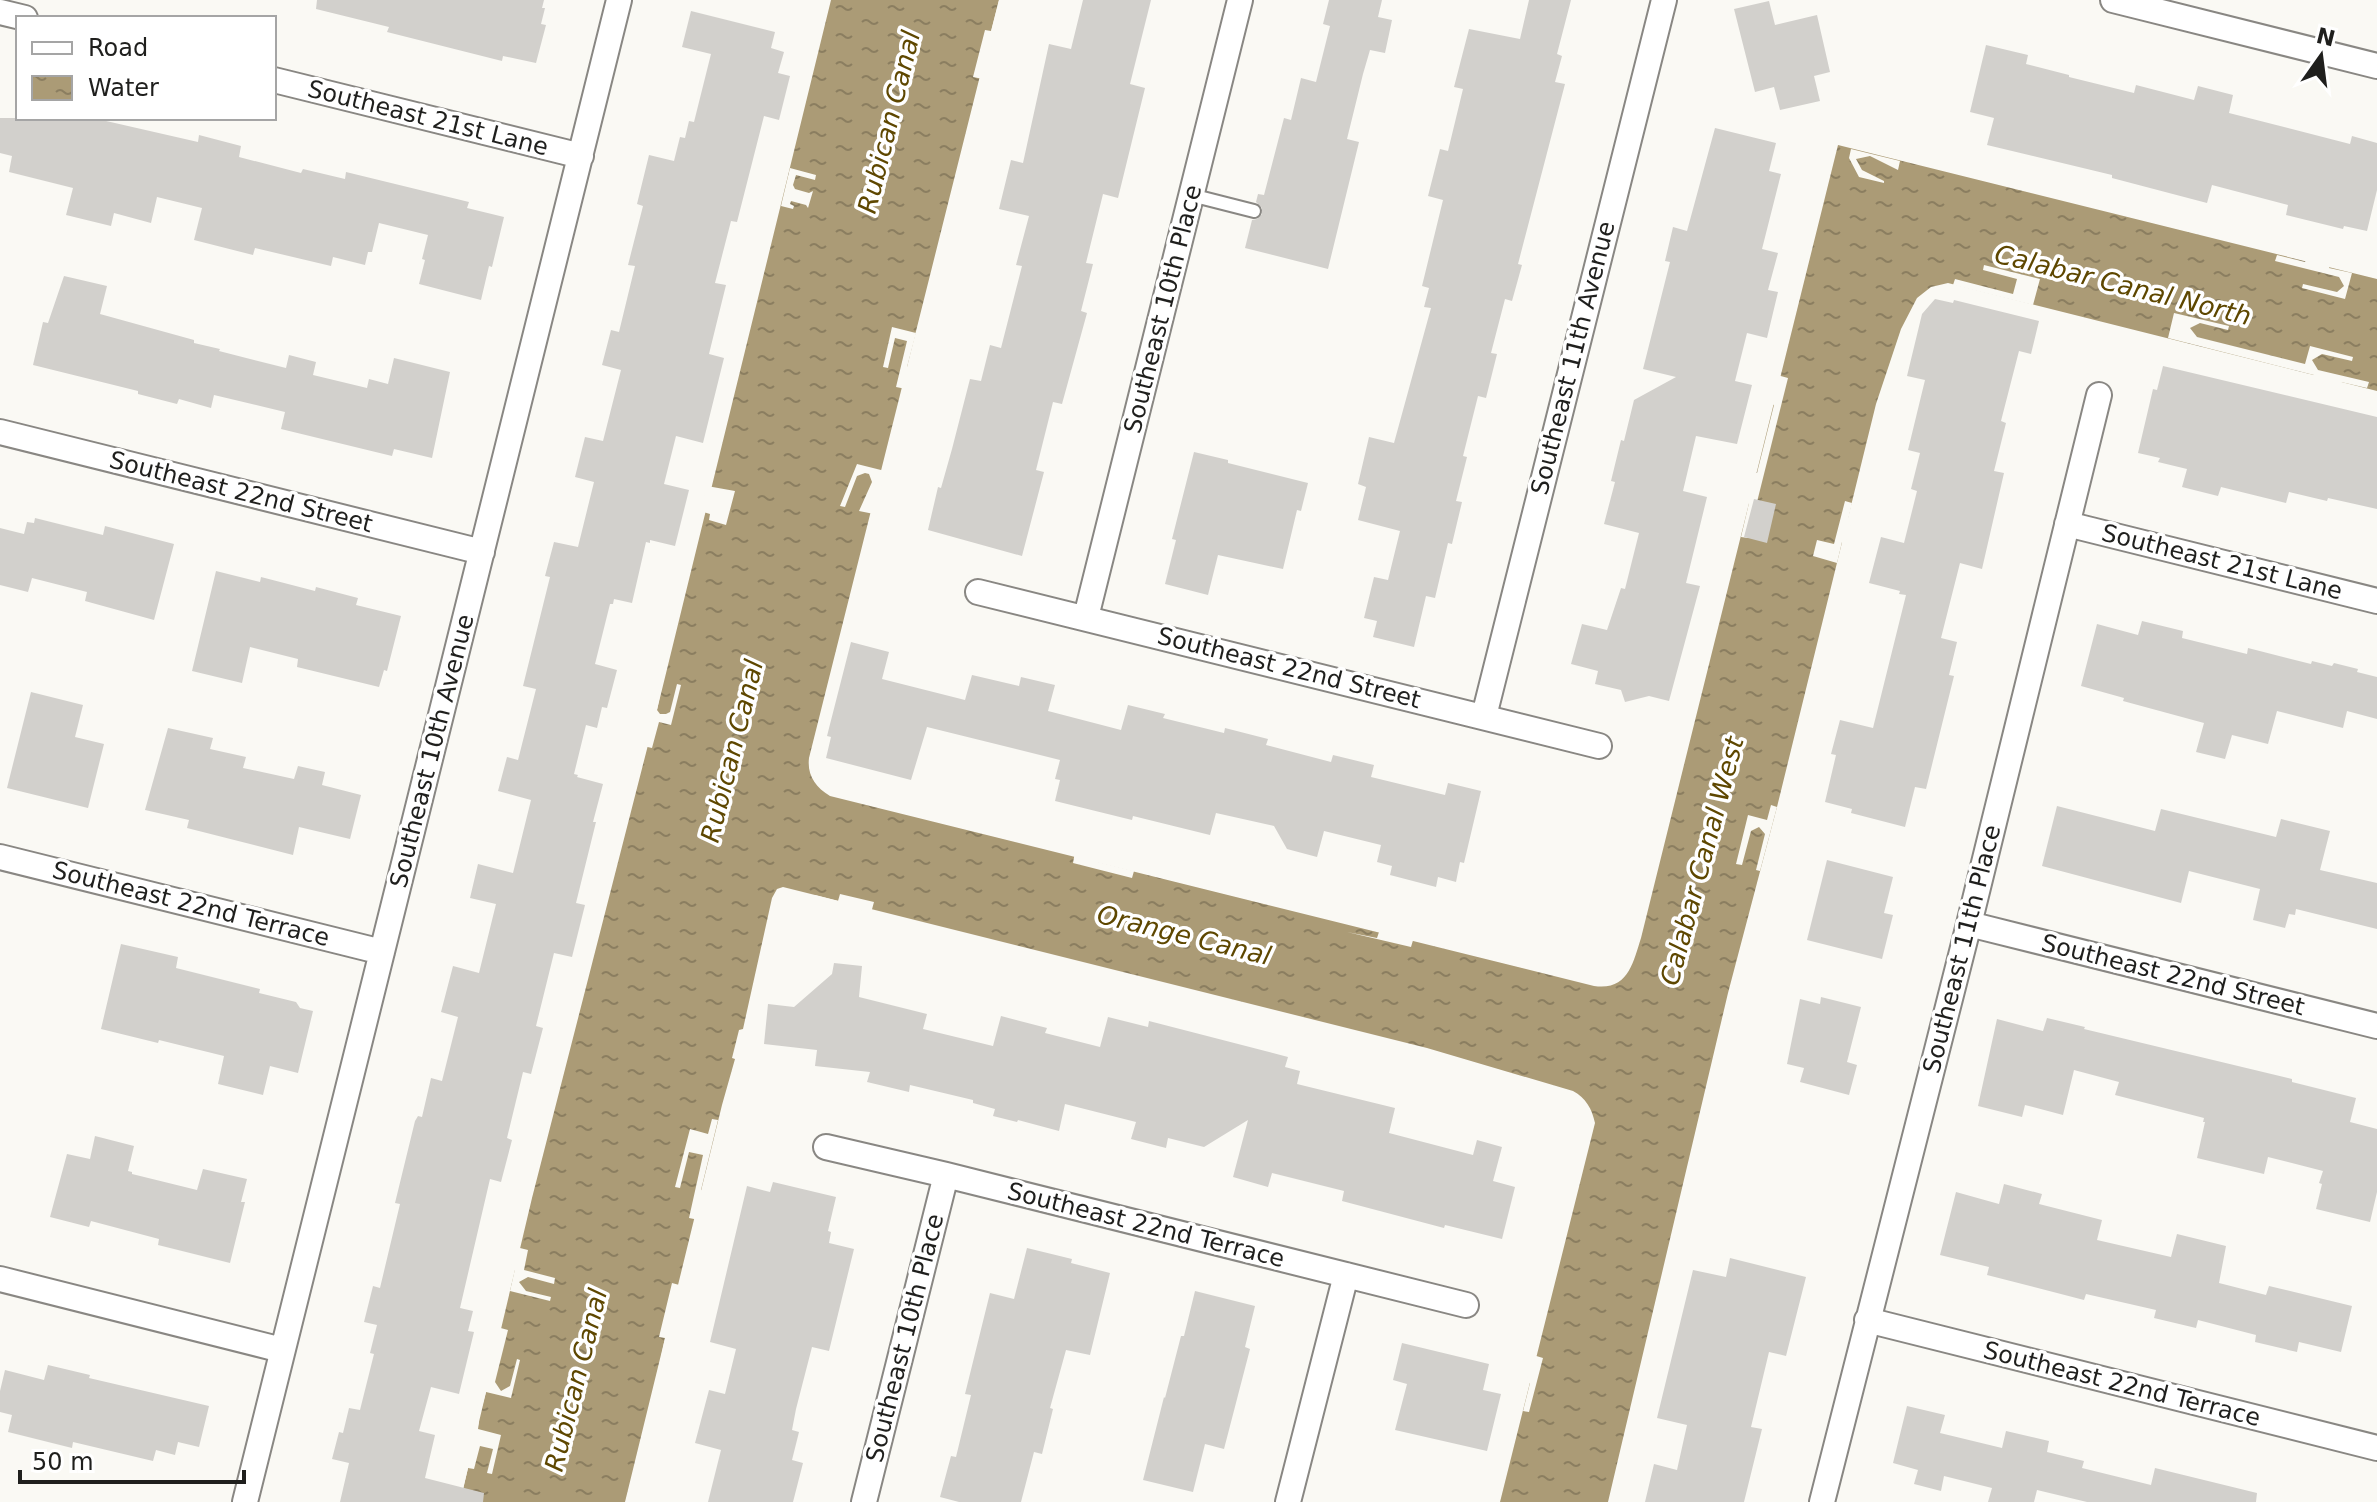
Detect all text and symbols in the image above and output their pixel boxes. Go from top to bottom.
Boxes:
legend [16,16,276,120]
north arrow [2281,16,2361,96]
text: N [2314,23,2338,51]
water label: Rubican Canal [852,27,926,216]
text: Road [88,34,148,62]
text: Water [88,74,159,102]
street label: Southeast 21st Lane [305,75,551,161]
street label: Southeast 10th Place [1119,182,1207,436]
street label: Southeast 11th Avenue [1525,218,1621,498]
water label: Calabar Canal North [1992,239,2254,331]
street label: Southeast 22nd Street [106,446,376,538]
street label: Southeast 21st Lane [2099,519,2345,605]
street label: Southeast 10th Avenue [384,611,480,891]
street label: Southeast 22nd Street [1154,622,1424,714]
water label: Rubican Canal [695,656,769,845]
water label: Calabar Canal West [1654,733,1750,989]
street label: Southeast 11th Place [1918,822,2006,1076]
street label: Southeast 22nd Terrace [49,856,333,952]
water label: Orange Canal [1094,899,1275,971]
street label: Southeast 22nd Street [2038,929,2308,1021]
street label: Southeast 22nd Terrace [1004,1177,1288,1273]
street label: Southeast 10th Place [861,1211,949,1465]
water label: Rubican Canal [539,1285,613,1474]
street label: Southeast 22nd Terrace [1980,1336,2264,1432]
scale bar [20,1434,244,1484]
text: 50 m [32,1448,94,1476]

